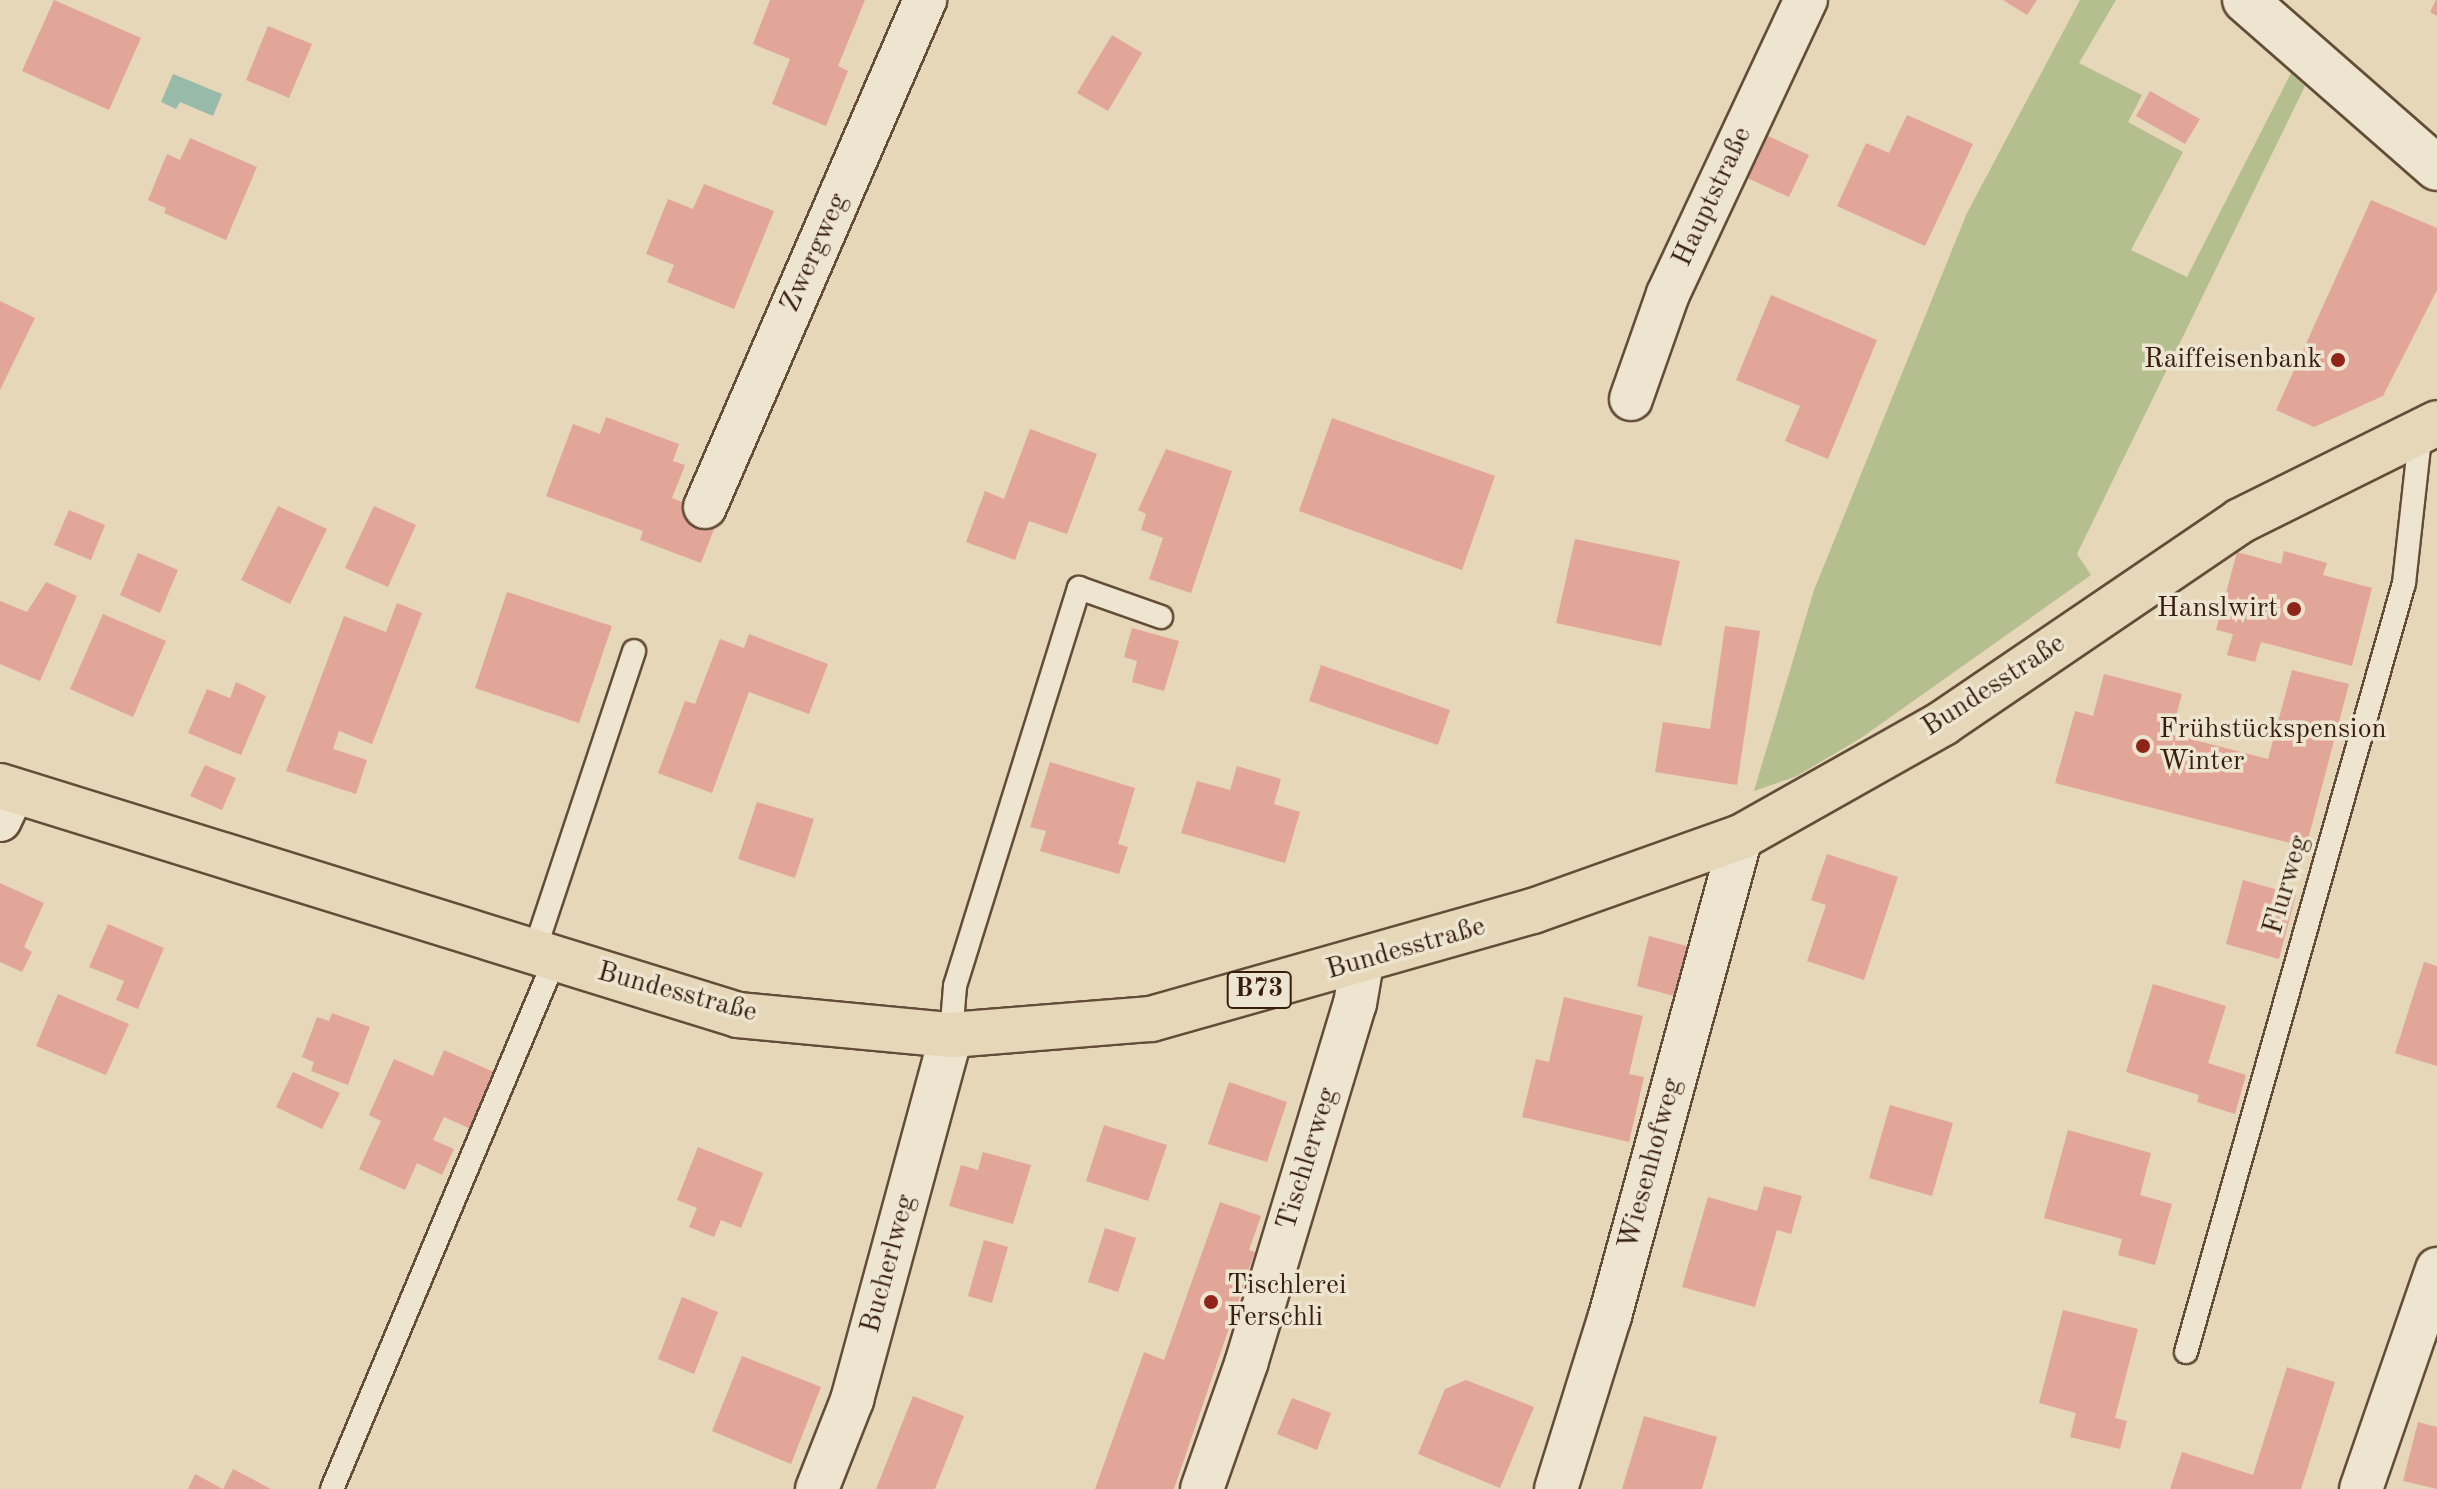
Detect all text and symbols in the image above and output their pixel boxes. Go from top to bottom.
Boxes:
street label: Hauptstraße [1666,122,1760,272]
street label: Zwergweg [774,188,856,318]
place label: Raiffeisenbank [2144,343,2322,377]
marker: Raiffeisenbank [2329,351,2347,369]
place label: Hanslwirt [2157,592,2278,626]
marker: Hanslwirt [2285,600,2303,618]
street label: Bundesstraße [1916,627,2072,745]
place label: Frühstückspension Winter [2159,713,2387,779]
marker: Frühstückspension Winter [2134,737,2152,755]
street label: Flurweg [2257,832,2317,938]
street label: Bundesstraße [1323,910,1489,988]
street label: Bundesstraße [593,956,761,1030]
road number: B73 [1225,968,1293,1012]
street label: Wiesenhofweg [1612,1075,1690,1253]
street label: Tischlerweg [1270,1084,1346,1234]
street label: Bucherlweg [854,1191,924,1337]
place label: Tischlerei Ferschli [1227,1269,1347,1335]
marker: Tischlerei Ferschli [1202,1293,1220,1311]

